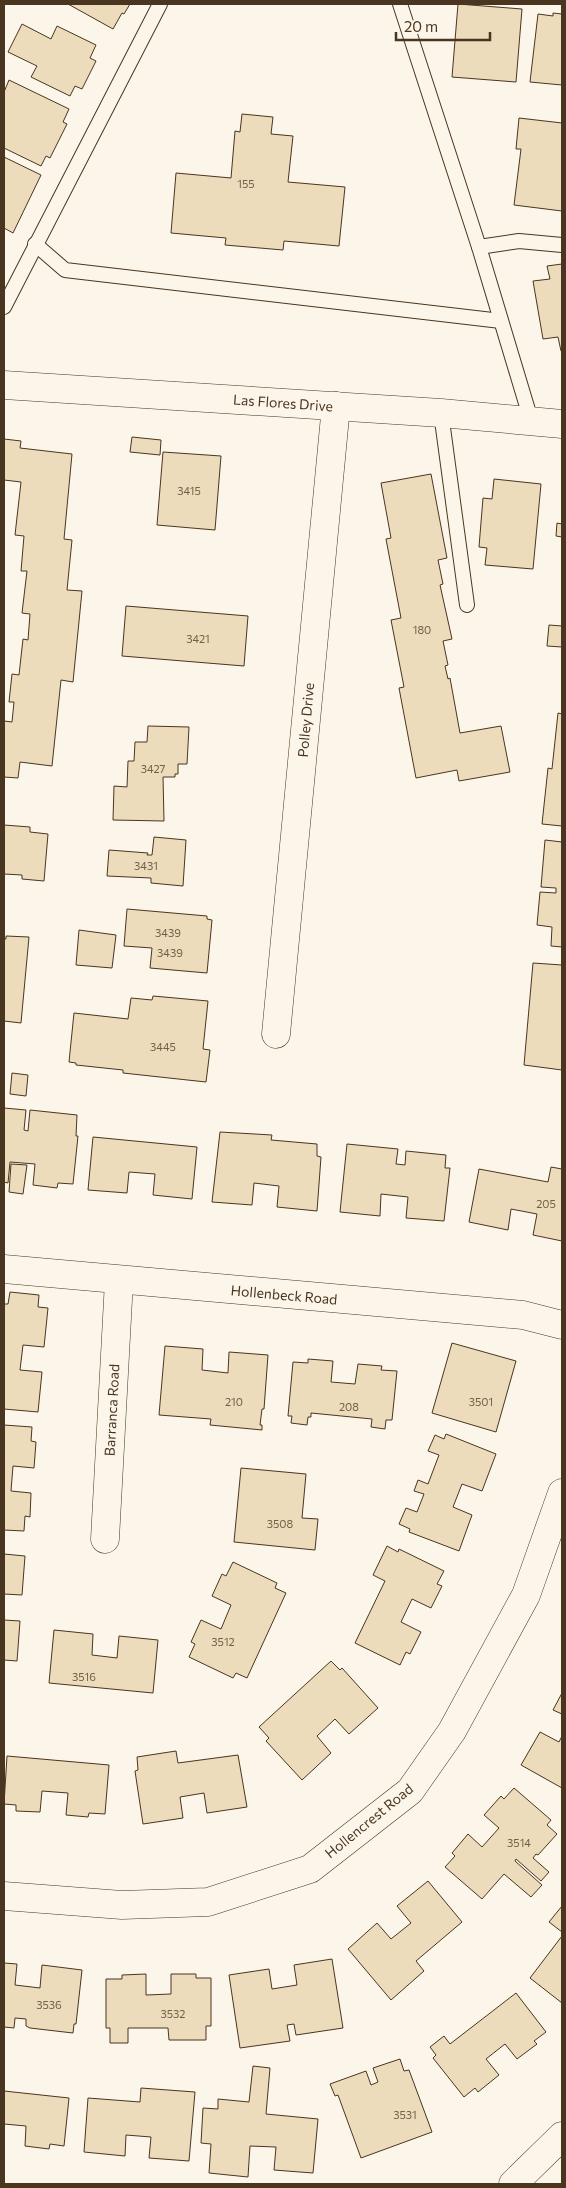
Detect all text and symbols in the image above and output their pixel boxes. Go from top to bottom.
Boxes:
scale bar [396,10,490,42]
text: 20 m [404,17,438,35]
house number: 155 [237,177,255,190]
street label: Las Flores Drive [233,391,333,414]
house number: 3415 [177,484,201,497]
house number: 180 [413,623,431,636]
house number: 3421 [186,632,210,645]
street label: Polley Drive [294,682,317,758]
house number: 3427 [141,762,165,775]
house number: 3431 [134,859,158,872]
house number: 3439 [155,926,181,939]
house number: 3439 [157,946,183,959]
house number: 3445 [150,1040,176,1053]
house number: 205 [536,1197,556,1210]
street label: Hollenbeck Road [230,1281,338,1308]
street label: Barranca Road [101,1363,122,1457]
house number: 210 [225,1395,243,1408]
house number: 3501 [469,1395,493,1408]
house number: 208 [339,1400,359,1413]
house number: 3508 [267,1517,294,1530]
house number: 3512 [211,1635,235,1648]
house number: 3516 [72,1670,96,1683]
street label: Hollencrest Road [321,1780,416,1861]
house number: 3514 [507,1836,531,1849]
house number: 3536 [36,1998,62,2011]
house number: 3532 [161,2007,185,2020]
house number: 3531 [393,2108,417,2121]

